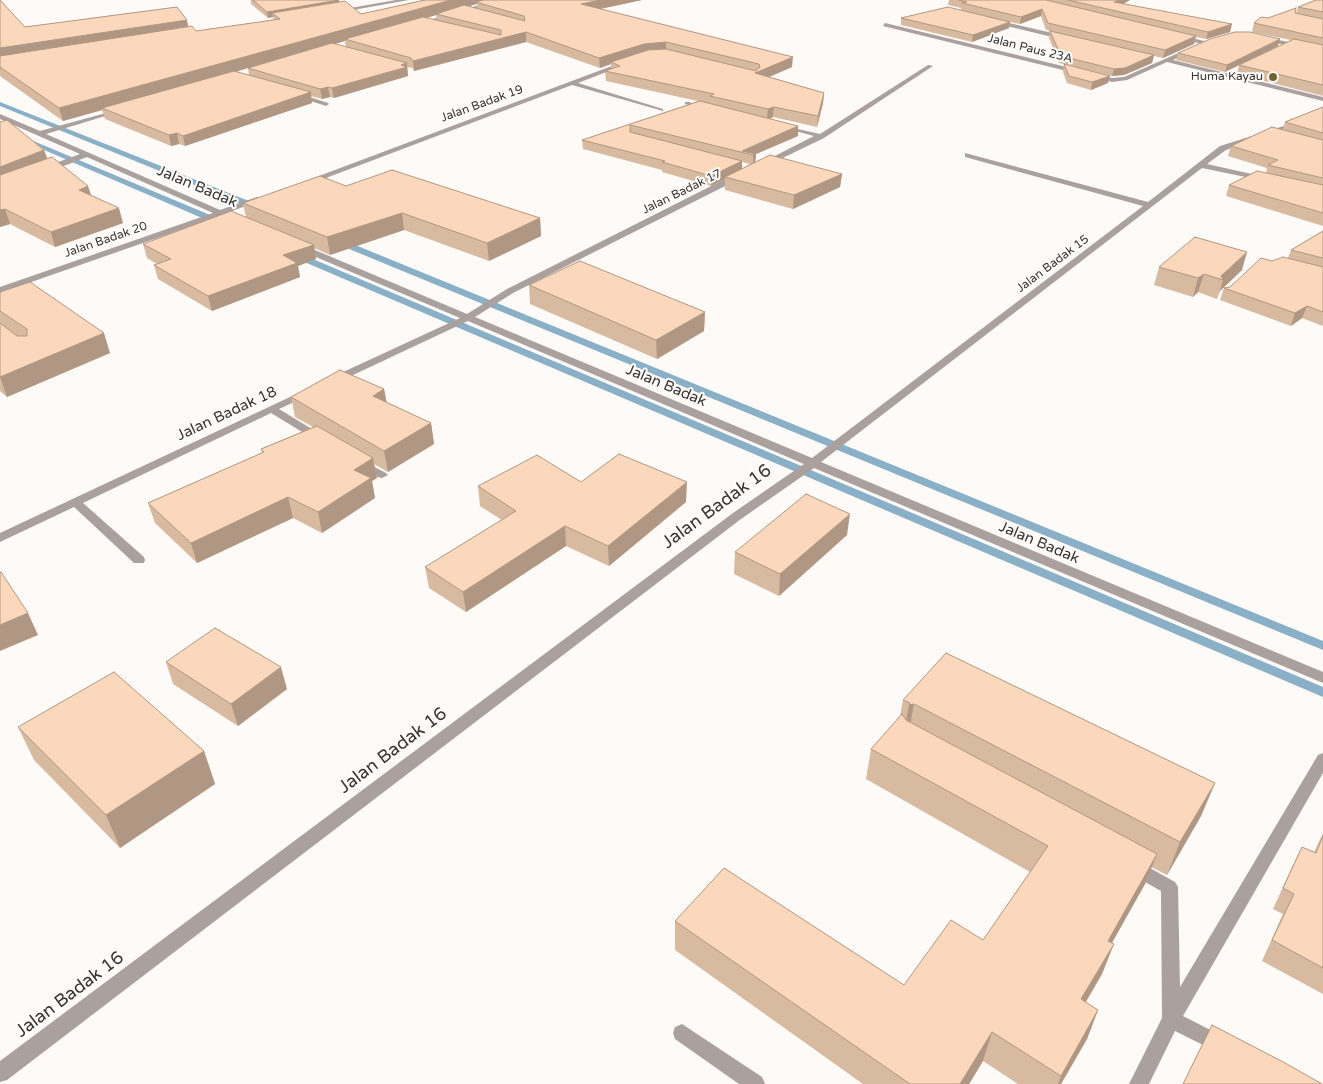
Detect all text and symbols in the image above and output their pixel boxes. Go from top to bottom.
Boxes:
street label: Jalan Paus 23A [986,31,1074,67]
place label: Huma Kayau [1191,70,1263,84]
marker: Huma Kayau [1267,71,1279,83]
street label: Jalan Badak 19 [439,82,525,126]
street label: Jalan Badak [154,162,240,212]
street label: Jalan Badak 17 [640,167,724,217]
street label: Jalan Badak 20 [63,219,149,261]
street label: Jalan Badak 15 [1014,232,1092,296]
street label: Jalan Badak [623,361,709,411]
street label: Jalan Badak 18 [174,383,280,445]
street label: Jalan Badak 16 [658,460,776,554]
street label: Jalan Badak [996,518,1082,568]
street label: Jalan Badak 16 [335,703,451,799]
street label: Jalan Badak 16 [12,947,128,1043]

